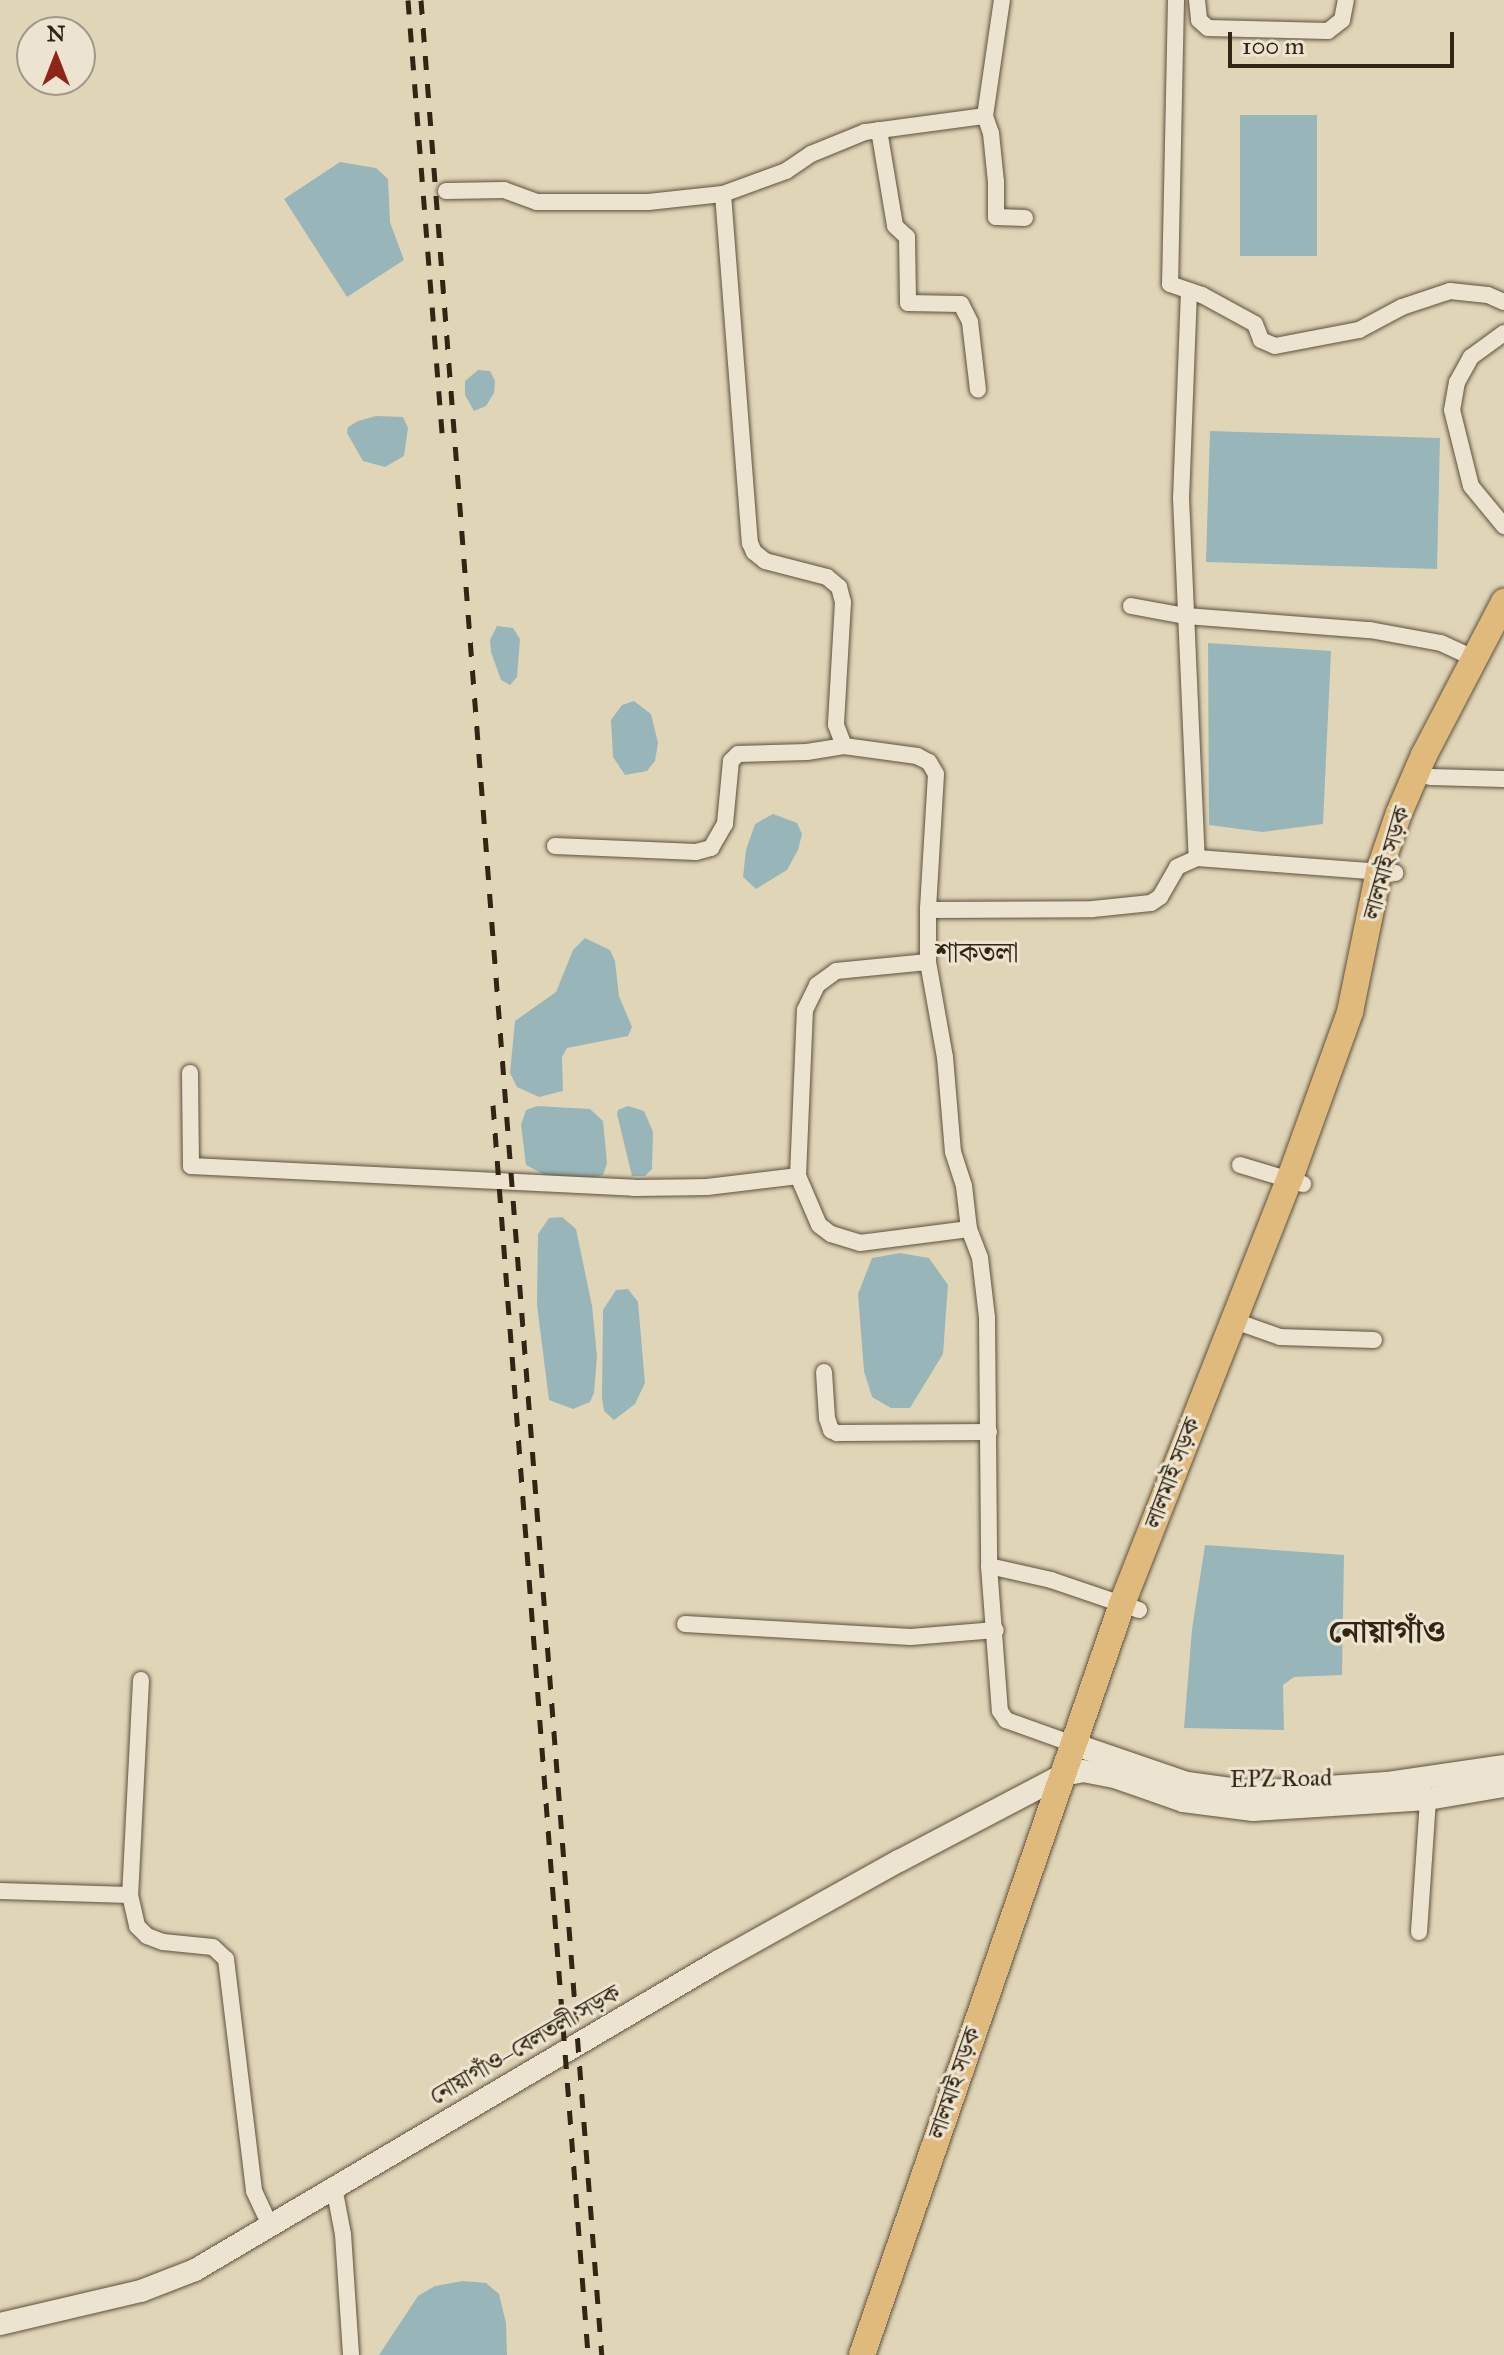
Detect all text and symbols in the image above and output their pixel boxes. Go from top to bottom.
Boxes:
north arrow [16,16,96,96]
scale bar [1232,16,1458,66]
text: N [47,20,65,47]
text: 100 m [1242,31,1305,61]
street label: লালমাই সড়ক [1357,803,1417,923]
district label: শাকতলা [935,936,1019,970]
street label: লালমাই সড়ক [1139,1414,1207,1532]
district label: নোয়াগাঁও [1328,1613,1446,1651]
street label: EPZ Road [1230,1764,1332,1794]
street label: নোয়াগাঁও–বেলতলী সড়ক [425,1979,625,2111]
street label: লালমাই সড়ক [923,2024,987,2142]

